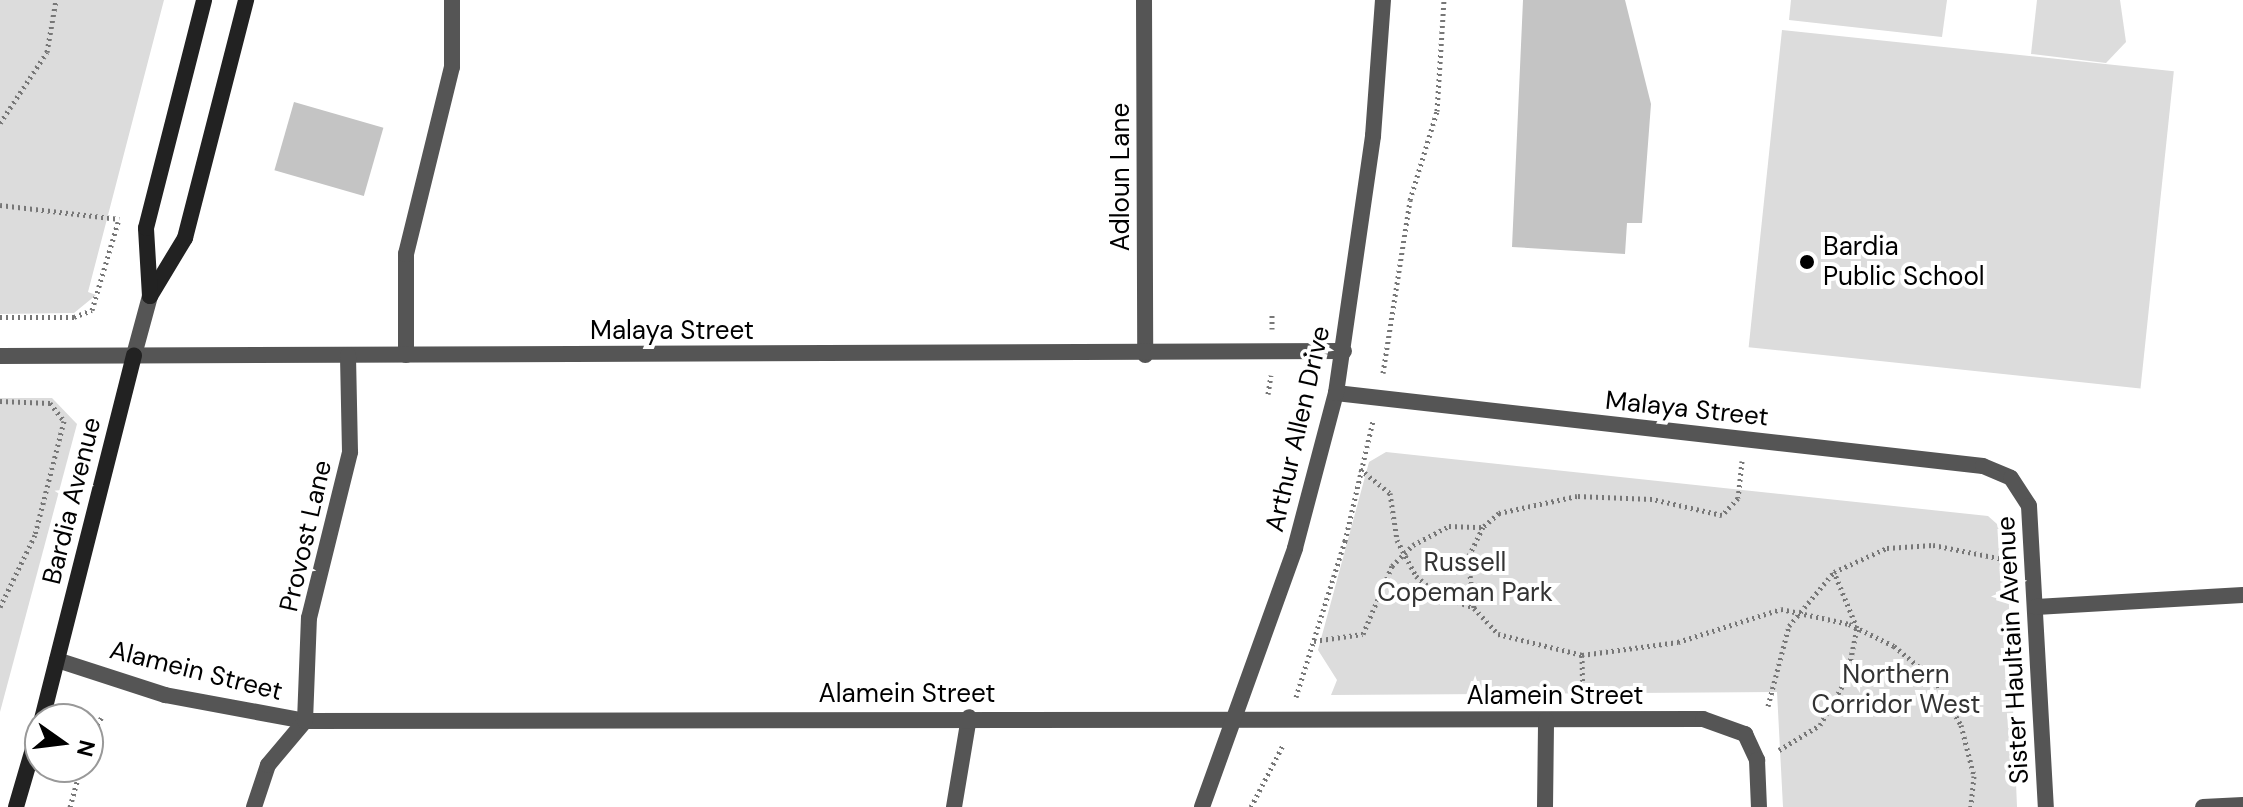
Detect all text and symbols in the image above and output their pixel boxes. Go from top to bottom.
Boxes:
street label: Adloun Lane [1105,103,1137,251]
place label: Bardia Public School [1823,231,1985,292]
marker: Bardia Public School [1798,253,1816,271]
street label: Malaya Street [590,315,754,347]
street label: Arthur Allen Drive [1259,323,1337,535]
street label: Malaya Street [1604,385,1770,433]
street label: Bardia Avenue [36,414,108,588]
street label: Provost Lane [273,457,339,615]
street label: Sister Haultain Avenue [1990,515,2036,785]
park label: Russell Copeman Park [1377,547,1553,608]
street label: Alamein Street [106,634,286,708]
park label: Northern Corridor West [1811,659,1981,720]
street label: Alamein Street [819,678,995,710]
street label: Alamein Street [1467,680,1643,712]
north arrow [24,703,104,783]
text: N [70,737,102,760]

